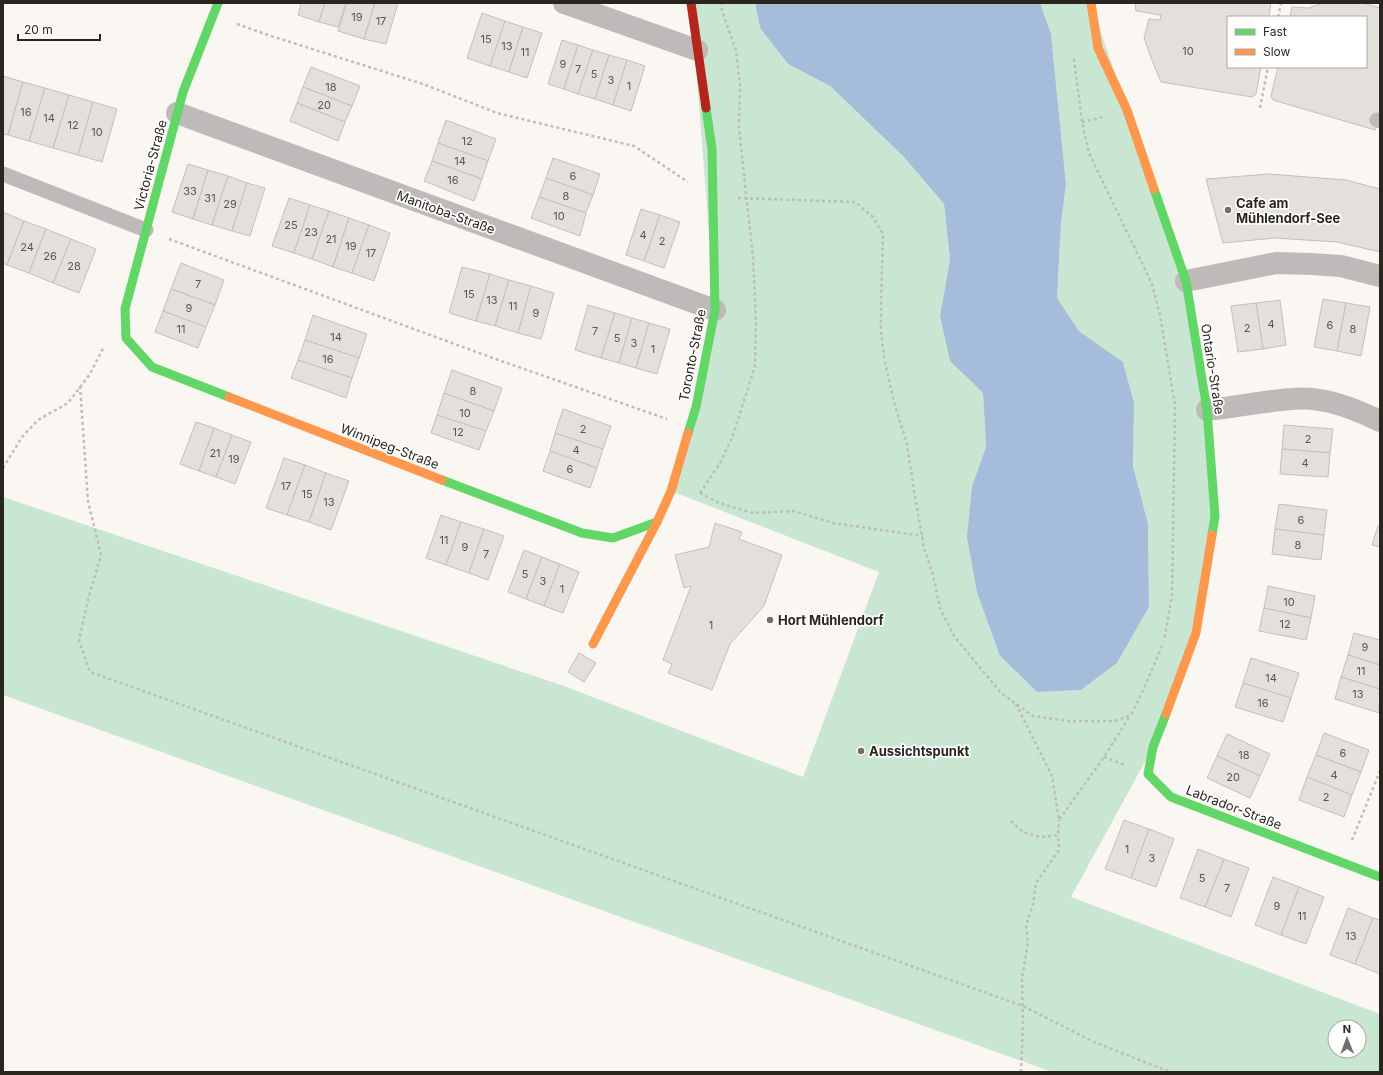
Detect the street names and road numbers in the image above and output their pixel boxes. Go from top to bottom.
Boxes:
street label: Victoria-Straße [130,118,170,212]
street label: Manitoba-Straße [395,187,497,237]
street label: Toronto-Straße [675,308,709,402]
street label: Ontario-Straße [1198,322,1228,416]
street label: Winnipeg-Straße [338,420,442,472]
street label: Labrador-Straße [1184,781,1284,833]

